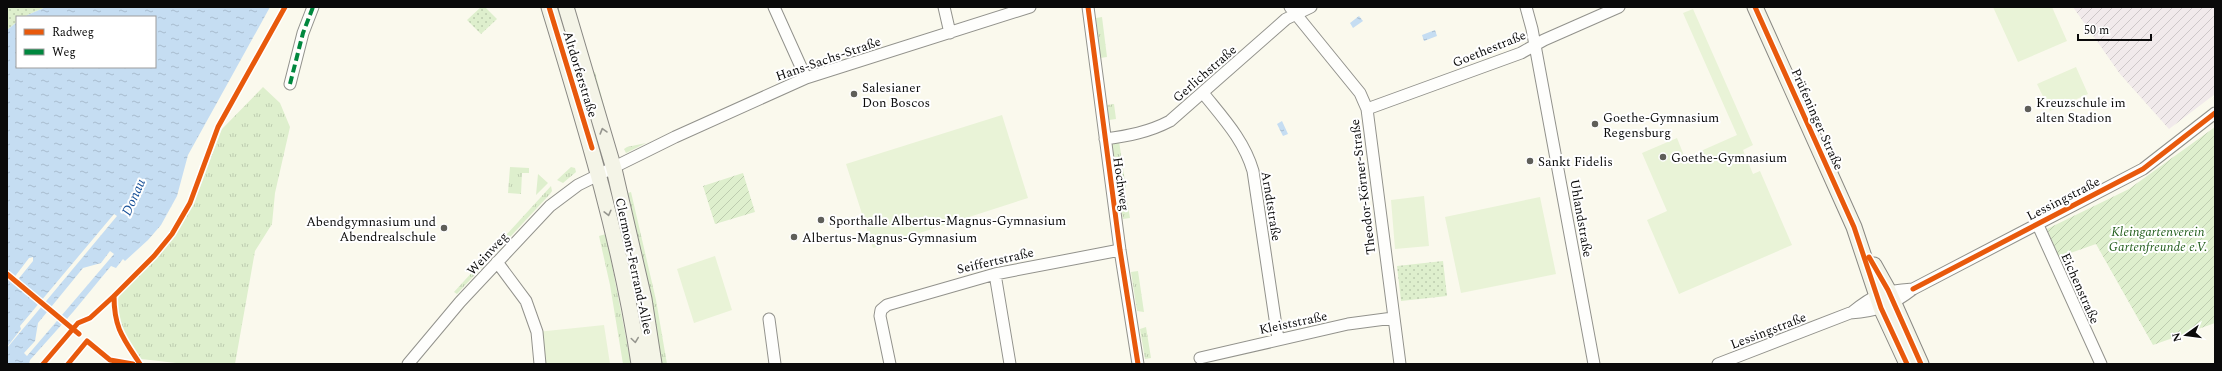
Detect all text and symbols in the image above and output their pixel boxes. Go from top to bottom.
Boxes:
legend [16,16,156,68]
scale bar [2078,16,2151,42]
text: 50 m [2084,21,2109,40]
text: Radweg [52,23,94,42]
street label: Goethestraße [1450,25,1529,73]
street label: Altdorferstraße [557,29,603,120]
street label: Hans-Sachs-Straße [773,32,884,86]
street label: Gerlichstraße [1168,40,1241,107]
text: Weg [52,43,76,62]
street label: Prüfeninger Straße [1786,65,1849,174]
place label: Salesianer Don Boscos [862,78,930,113]
marker: Salesianer Don Boscos [849,89,859,99]
place label: Kreuzschule im alten Stadion [2036,93,2126,128]
marker: Kreuzschule im alten Stadion [2023,104,2033,114]
place label: Goethe-Gymnasium Regensburg [1603,108,1719,143]
street label: Theodor-Körner-Straße [1345,118,1381,256]
marker: Goethe-Gymnasium Regensburg [1590,119,1600,129]
one-way arrow [599,128,608,135]
place label: Goethe-Gymnasium [1671,148,1787,168]
place label: Sankt Fidelis [1538,152,1613,172]
marker: Goethe-Gymnasium [1658,152,1668,162]
street label: Hochweg [1107,156,1135,213]
marker: Sankt Fidelis [1525,156,1535,166]
street label: Arndtstraße [1256,170,1286,242]
street label: Lessingstraße [2023,172,2104,226]
water label: Donau [116,175,151,219]
street label: Uhlandstraße [1564,178,1598,259]
street label: Clermont-Ferrand-Allee [610,196,658,337]
one-way arrow [603,209,612,216]
place label: Sporthalle Albertus-Magnus-Gymnasium [829,211,1066,231]
place label: Abendgymnasium und Abendrealschule [306,212,436,247]
marker: Sporthalle Albertus-Magnus-Gymnasium [816,215,826,225]
park label: Kleingartenverein Gartenfreunde e.V. [2109,222,2207,257]
marker: Abendgymnasium und Abendrealschule [439,223,449,233]
street label: Weinweg [462,227,513,280]
place label: Albertus-Magnus-Gymnasium [802,228,977,248]
marker: Albertus-Magnus-Gymnasium [789,232,799,242]
street label: Seiffertstraße [955,242,1036,280]
street label: Eichenstraße [2055,250,2105,327]
street label: Kleiststraße [1257,306,1329,340]
street label: Lessingstraße [1727,307,1809,355]
north arrow [2166,315,2206,355]
text: N [2167,331,2186,344]
one-way arrow [630,337,639,343]

